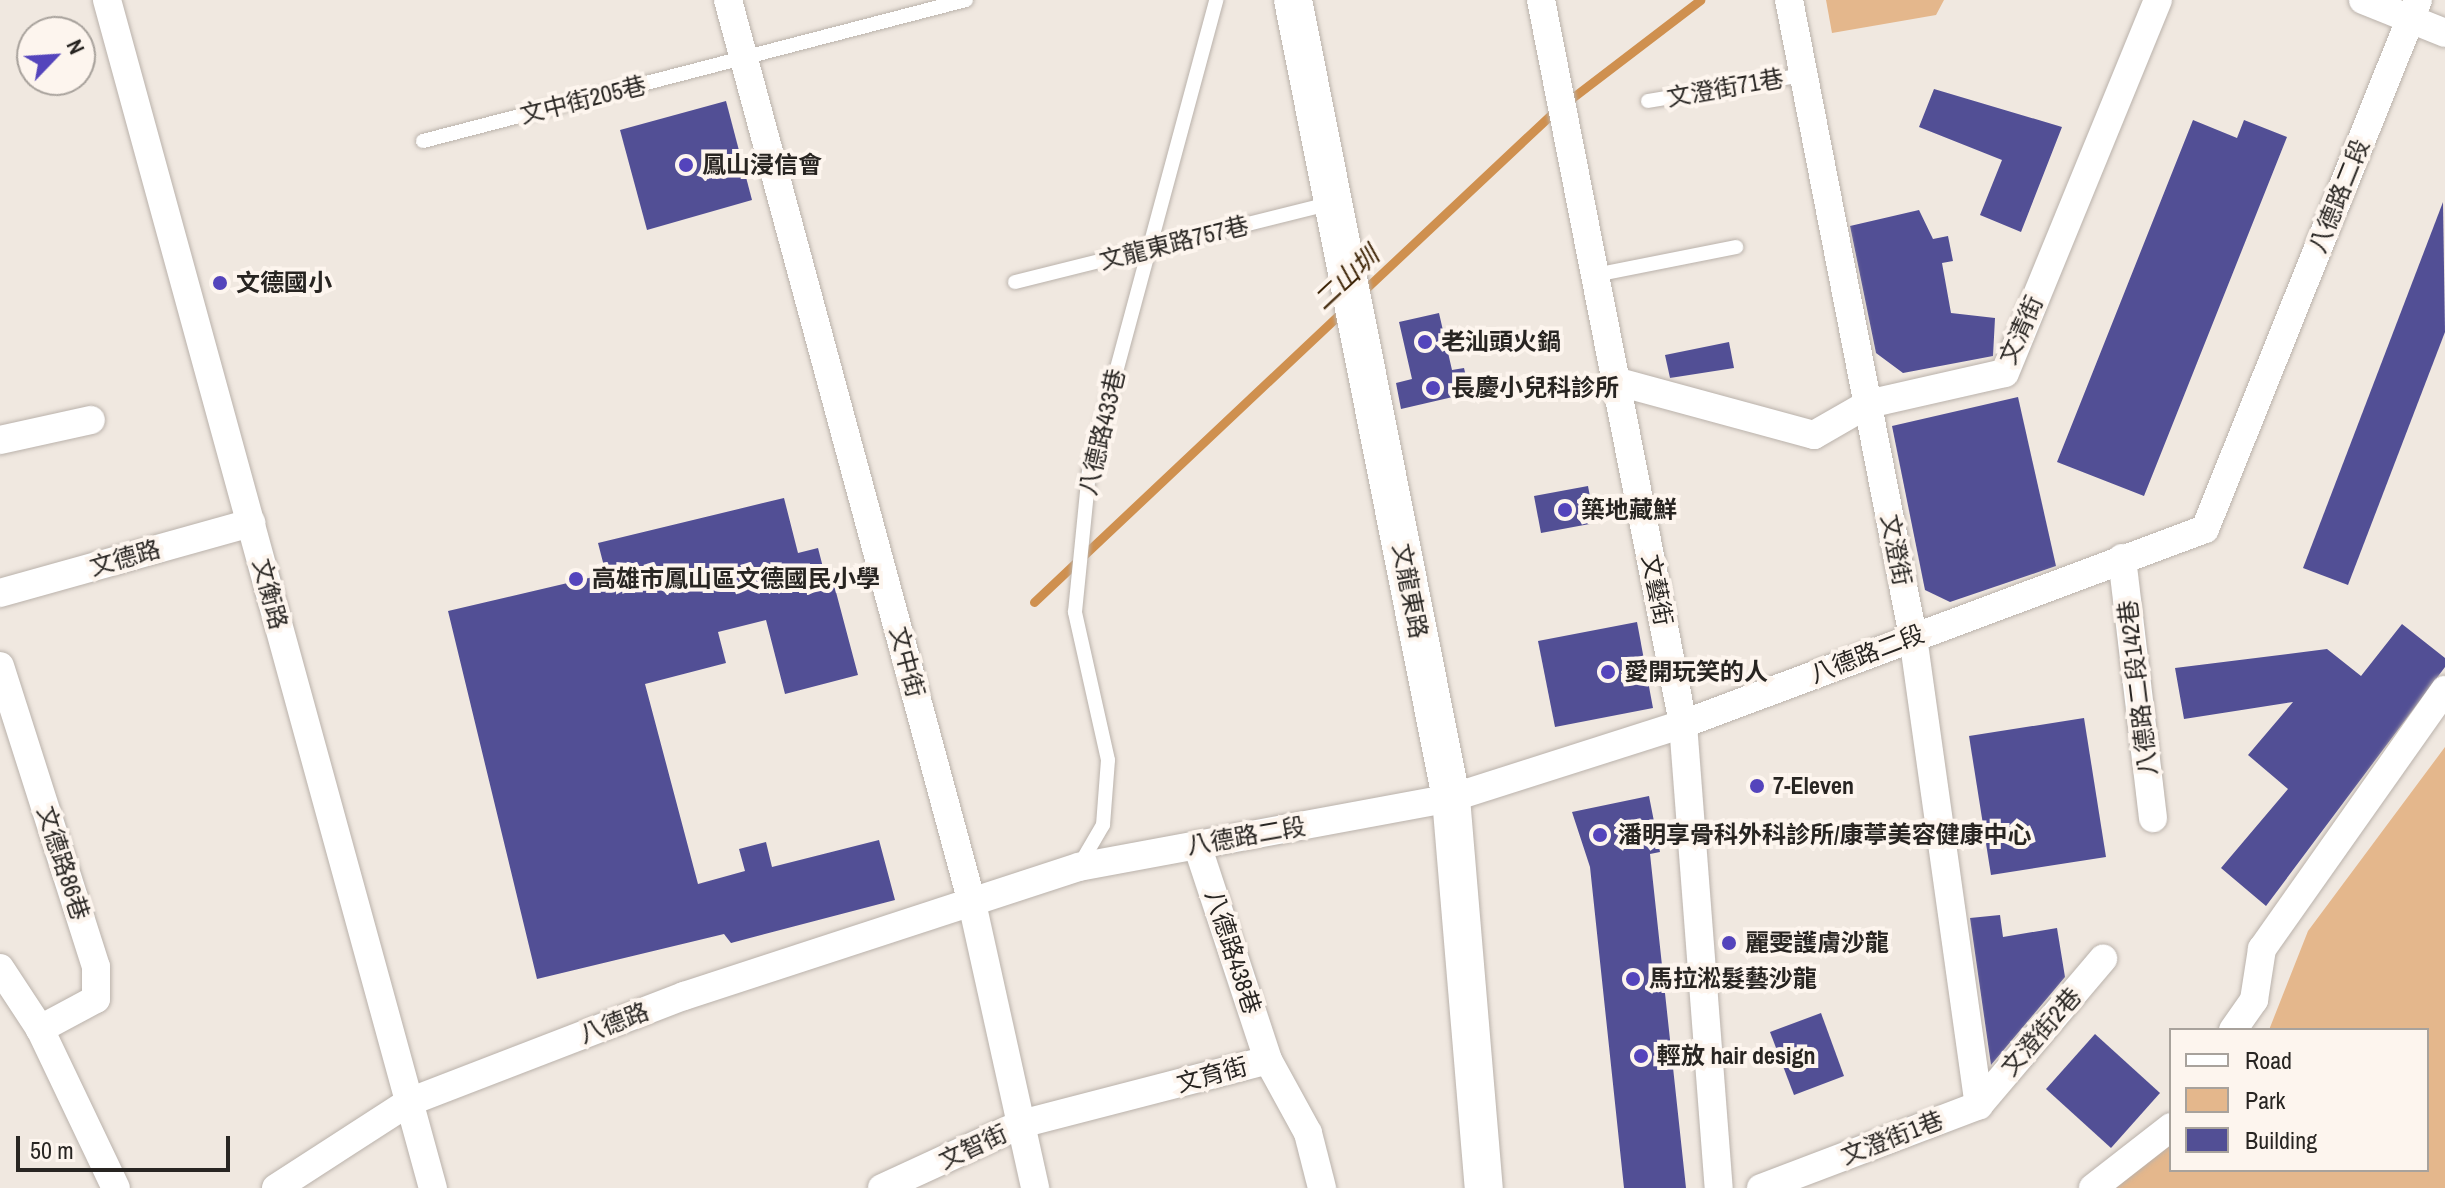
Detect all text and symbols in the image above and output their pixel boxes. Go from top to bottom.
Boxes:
north arrow [16,16,96,96]
text: N [60,34,92,59]
street label: 文澄街71巷 [1664,64,1786,112]
street label: 文中街205巷 [517,70,649,130]
street label: 八德路二段 [2303,135,2375,257]
place label: 鳳山浸信會 [702,151,822,179]
marker: 鳳山浸信會 [677,156,695,174]
street label: 文龍東路757巷 [1096,211,1252,275]
water label: 二山圳 [1307,240,1385,316]
place label: 文德國小 [236,269,332,297]
marker: 文德國小 [211,274,229,292]
street label: 文清街 [1993,291,2049,369]
place label: 老汕頭火鍋 [1441,328,1561,356]
marker: 老汕頭火鍋 [1416,333,1434,351]
street label: 八德路433巷 [1073,366,1131,498]
place label: 長慶小兒科診所 [1451,374,1619,402]
marker: 長慶小兒科診所 [1422,377,1444,399]
place label: 築地藏鮮 [1581,496,1677,524]
marker: 築地藏鮮 [1556,501,1574,519]
street label: 文澄街 [1875,512,1917,588]
street label: 文德路 [86,534,164,582]
street label: 文龍東路 [1387,541,1433,641]
street label: 文藝街 [1636,552,1678,628]
street label: 文衡路 [247,555,293,633]
place label: 高雄市鳳山區文德國民小學 [592,565,880,593]
marker: 高雄市鳳山區文德國民小學 [567,570,585,588]
street label: 八德路二段142巷 [2113,598,2163,778]
street label: 八德路二段 [1806,619,1928,689]
street label: 文中街 [884,623,930,701]
place label: 愛開玩笑的人 [1624,658,1768,686]
marker: 愛開玩笑的人 [1599,663,1617,681]
place label: 7-Eleven [1773,772,1854,800]
marker: 7-Eleven [1748,777,1766,795]
street label: 文德路86巷 [31,802,95,924]
street label: 八德路二段 [1184,811,1308,861]
place label: 潘明享骨科外科診所/康葶美容健康中心 [1618,821,2031,849]
marker: 潘明享骨科外科診所/康葶美容健康中心 [1589,824,1611,846]
street label: 八德路438巷 [1199,886,1267,1018]
place label: 麗雯護膚沙龍 [1745,929,1889,957]
marker: 麗雯護膚沙龍 [1720,934,1738,952]
place label: 馬拉淞髮藝沙龍 [1649,965,1817,993]
marker: 馬拉淞髮藝沙龍 [1624,970,1642,988]
street label: 文澄街2巷 [1995,982,2087,1082]
street label: 八德路 [575,997,653,1049]
legend [2169,1028,2429,1172]
place label: 輕放 hair design [1657,1042,1815,1070]
text: Road [2245,1044,2292,1076]
marker: 輕放 hair design [1632,1047,1650,1065]
street label: 文育街 [1173,1052,1251,1098]
text: Park [2245,1084,2285,1116]
street label: 文澄街1巷 [1837,1105,1947,1171]
street label: 文智街 [934,1119,1012,1175]
scale bar [20,1120,234,1170]
text: Building [2245,1124,2317,1156]
text: 50 m [30,1134,74,1166]

